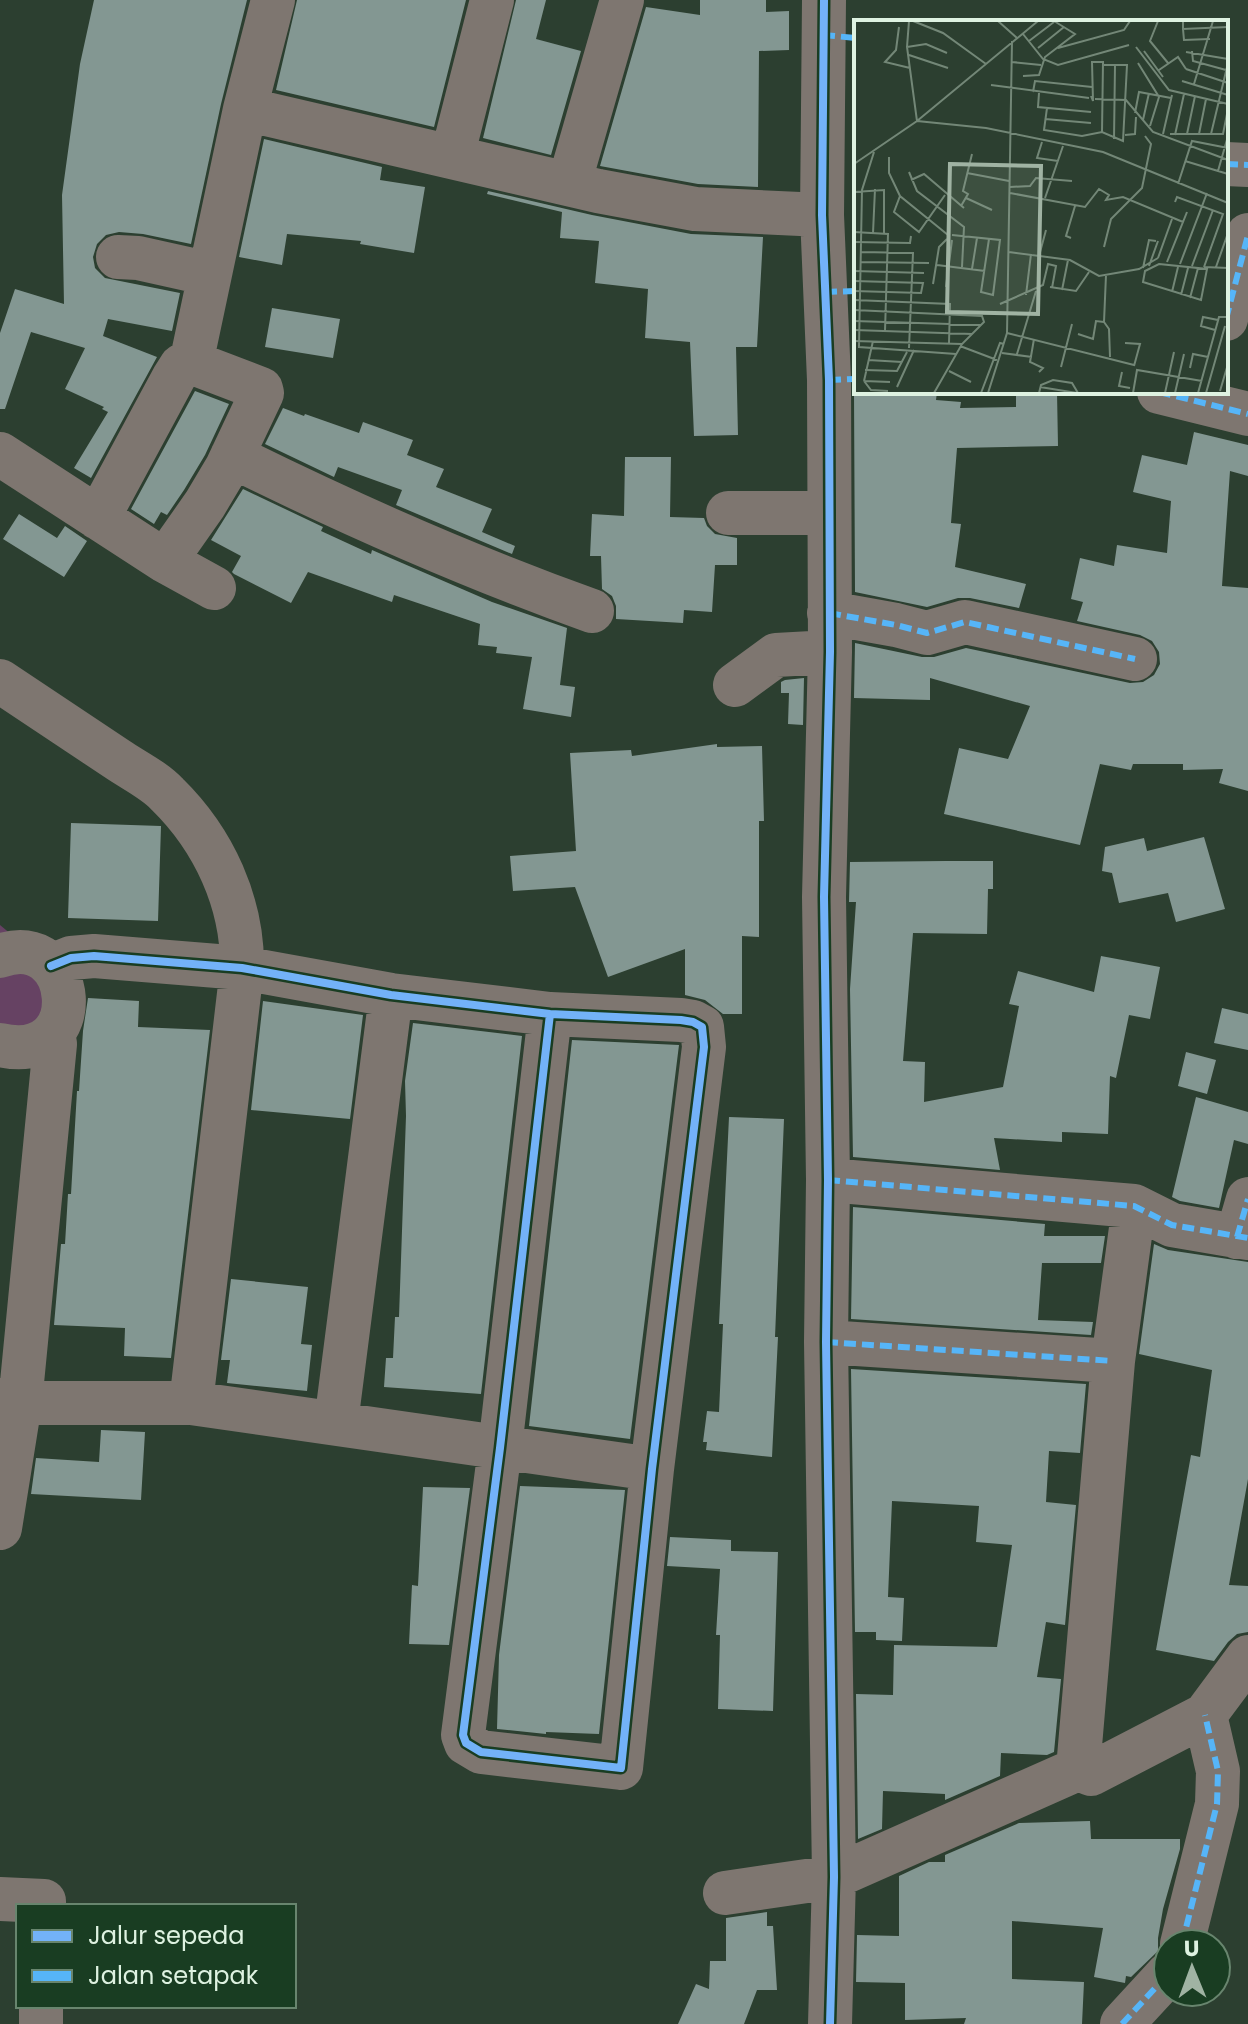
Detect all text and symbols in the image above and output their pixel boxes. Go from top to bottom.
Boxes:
inset map [854,20,1228,394]
legend [16,1904,296,2008]
text: Jalur sepeda [88,1919,245,1952]
north arrow [1152,1928,1232,2008]
text: U [1184,1933,1200,1964]
text: Jalan setapak [88,1959,259,1992]

